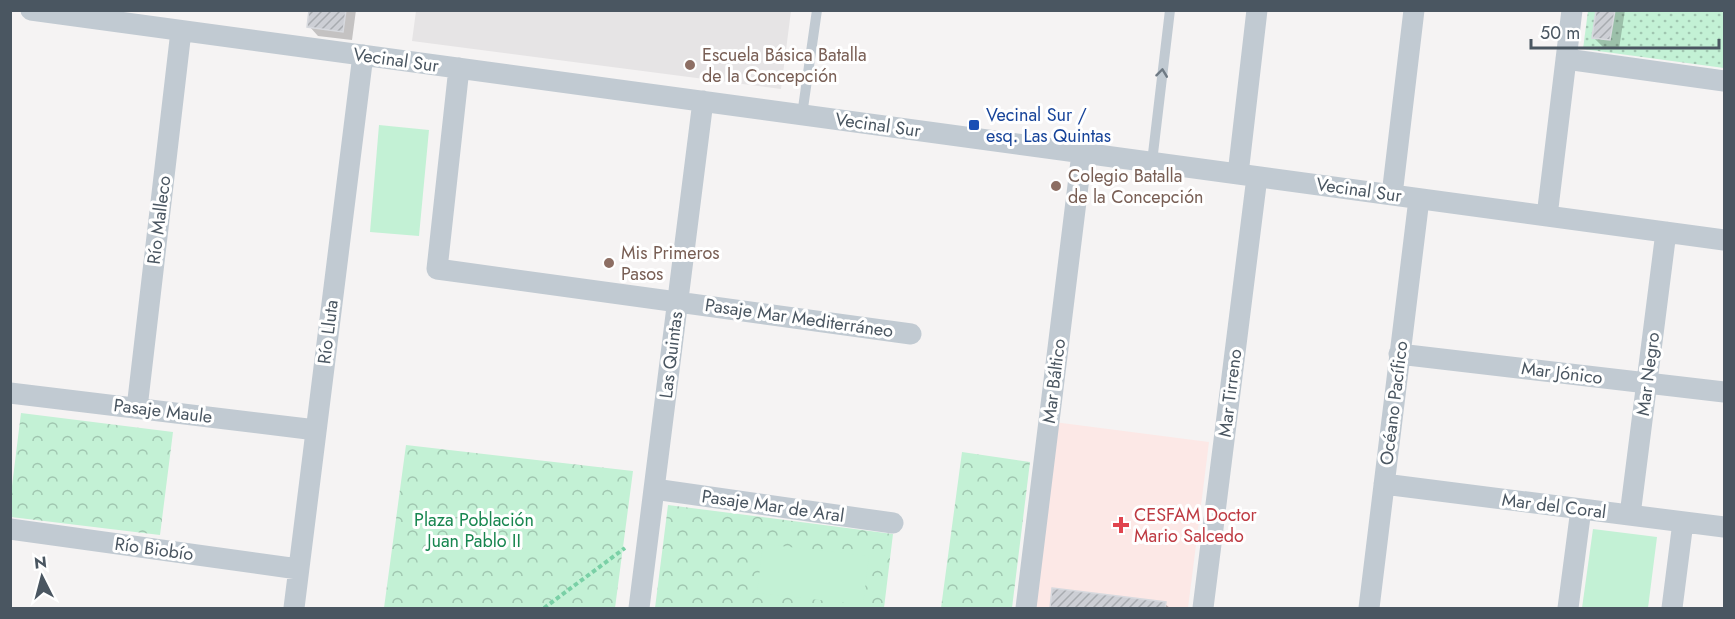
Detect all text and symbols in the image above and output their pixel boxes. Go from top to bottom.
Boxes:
scale bar [1531,12,1718,50]
text: 50 m [1540,20,1580,46]
street label: Vecinal Sur [352,41,441,79]
place label: Escuela Básica Batalla de la Concepción [702,42,867,89]
marker: Escuela Básica Batalla de la Concepción [683,58,697,72]
one-way arrow [1156,68,1168,77]
place label: Vecinal Sur / esq. Las Quintas [986,102,1111,149]
street label: Vecinal Sur [834,106,923,144]
marker: Vecinal Sur / esq. Las Quintas [967,118,981,132]
place label: Colegio Batalla de la Concepción [1068,163,1203,210]
street label: Vecinal Sur [1315,171,1404,209]
street label: Río Malleco [141,174,177,266]
marker: Colegio Batalla de la Concepción [1049,179,1063,193]
place label: Mis Primeros Pasos [621,240,720,287]
marker: Mis Primeros Pasos [602,256,616,270]
street label: Pasaje Mar Mediterráneo [703,292,895,344]
street label: Río Lluta [311,298,345,366]
street label: Las Quintas [653,310,689,400]
street label: Mar Negro [1630,331,1666,417]
street label: Mar Báltico [1036,337,1072,425]
street label: Océano Pacífico [1373,339,1415,467]
street label: Mar Tirreno [1212,347,1248,439]
street label: Mar Jónico [1520,355,1604,391]
street label: Pasaje Maule [112,392,214,430]
street label: Pasaje Mar de Aral [700,483,846,529]
street label: Mar del Coral [1500,487,1608,525]
place label: CESFAM Doctor Mario Salcedo [1134,502,1258,549]
park label: Plaza Población Juan Pablo II [414,507,534,554]
marker: CESFAM Doctor Mario Salcedo [1112,516,1130,534]
street label: Río Biobío [113,531,195,567]
north arrow [12,547,72,607]
text: N [33,550,48,575]

